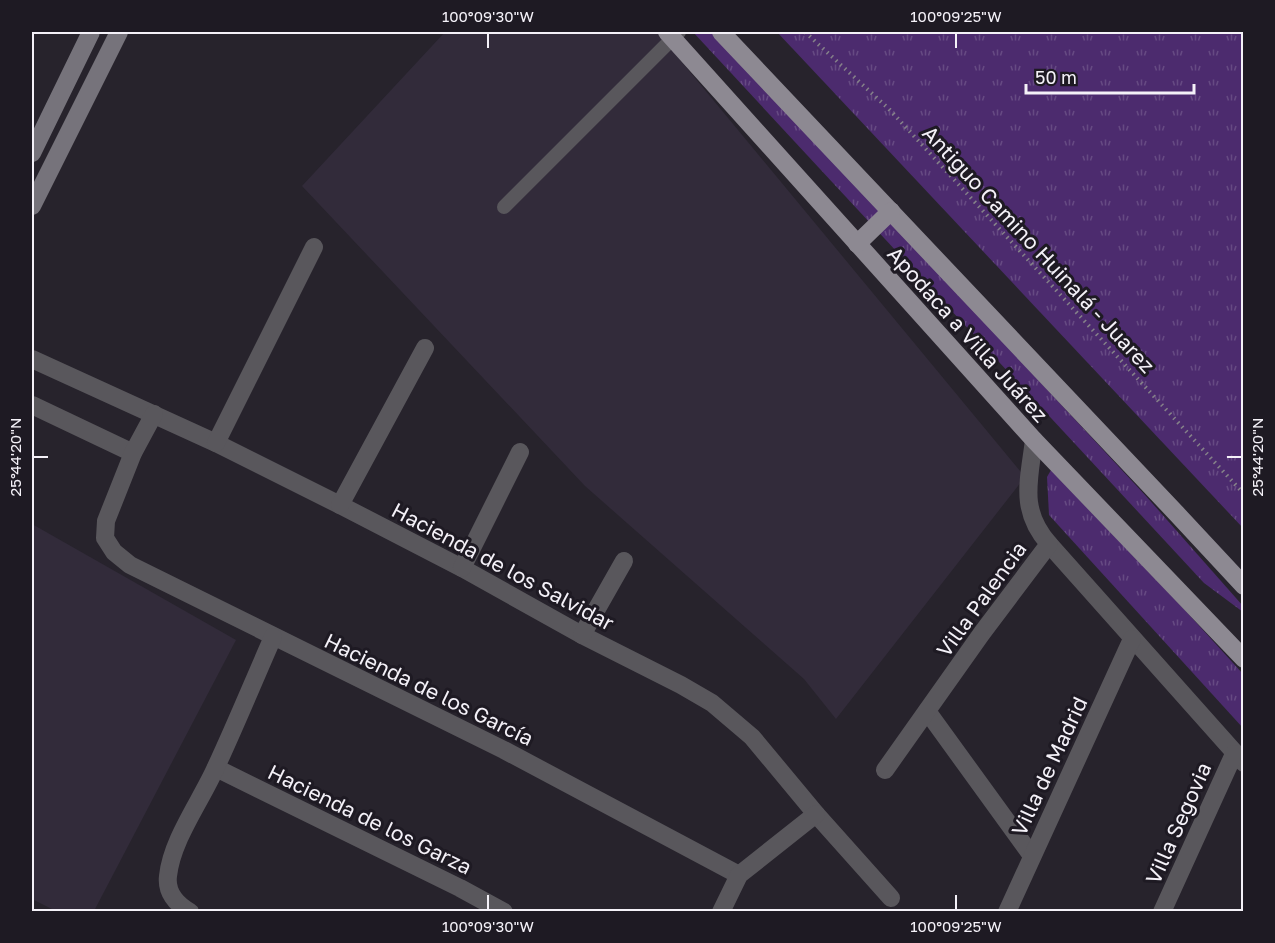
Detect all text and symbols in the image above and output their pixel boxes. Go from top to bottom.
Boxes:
text: 100°09'30"W [442,7,534,25]
text: 100°09'25"W [910,7,1002,25]
scale bar [1026,57,1194,95]
text: 50 m [1035,66,1077,88]
street label: Antiguo Camino Huinalá - Juarez [917,120,1161,378]
street label: Apodaca a Villa Juárez [882,241,1054,427]
text: 25°44'20"N [6,418,24,496]
text: 25°44'20"N [1248,418,1266,496]
street label: Hacienda de los Salvidar [387,496,619,636]
street label: Villa Palencia [930,536,1032,662]
street label: Hacienda de los García [320,627,538,751]
street label: Villa de Madrid [1005,692,1093,840]
street label: Hacienda de los Garza [264,758,476,880]
street label: Villa Segovia [1140,758,1216,888]
text: 100°09'30"W [442,917,534,935]
text: 100°09'25"W [910,917,1002,935]

